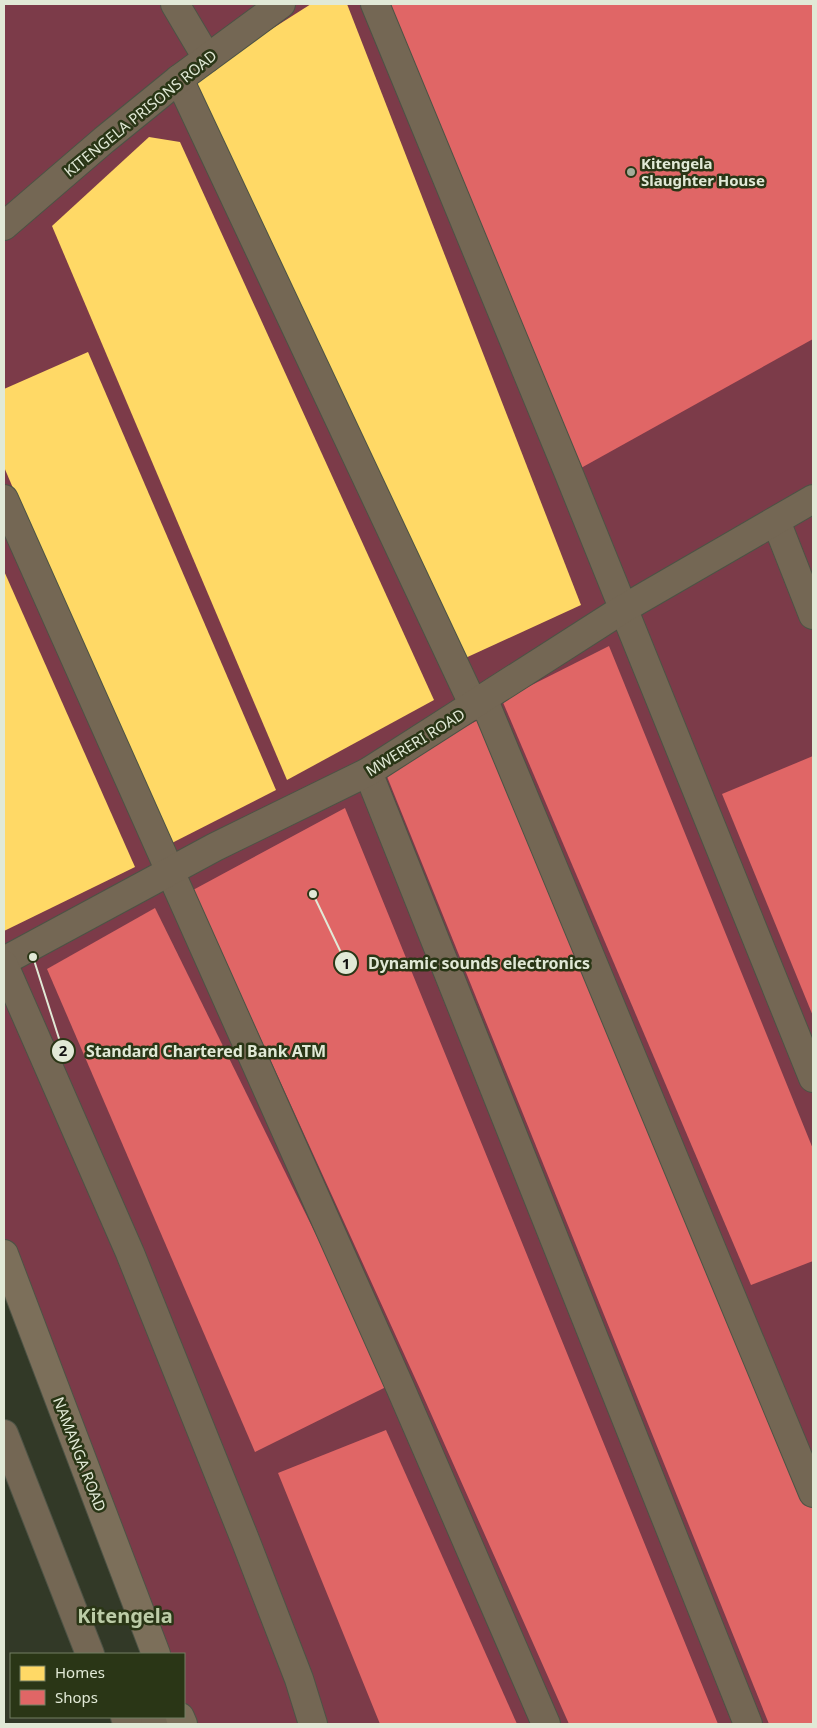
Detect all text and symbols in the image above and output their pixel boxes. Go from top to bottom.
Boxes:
street label: KITENGELA PRISONS ROAD [59,45,221,181]
place label: Kitengela Slaughter House [641,153,765,190]
marker: Kitengela Slaughter House [625,166,637,178]
street label: MWERERI ROAD [362,704,468,780]
callout: Dynamic sounds electronics [333,948,601,979]
text: Dynamic sounds electronics [368,952,590,974]
text: 1 [342,953,350,973]
callout: Standard Chartered Bank ATM [51,1035,336,1066]
text: 2 [59,1040,68,1060]
text: Standard Chartered Bank ATM [86,1040,326,1062]
street label: NAMANGA ROAD [49,1394,111,1514]
district label: Kitengela [77,1602,173,1629]
legend [10,1653,185,1718]
text: Homes [55,1662,105,1682]
text: Shops [55,1687,98,1707]

